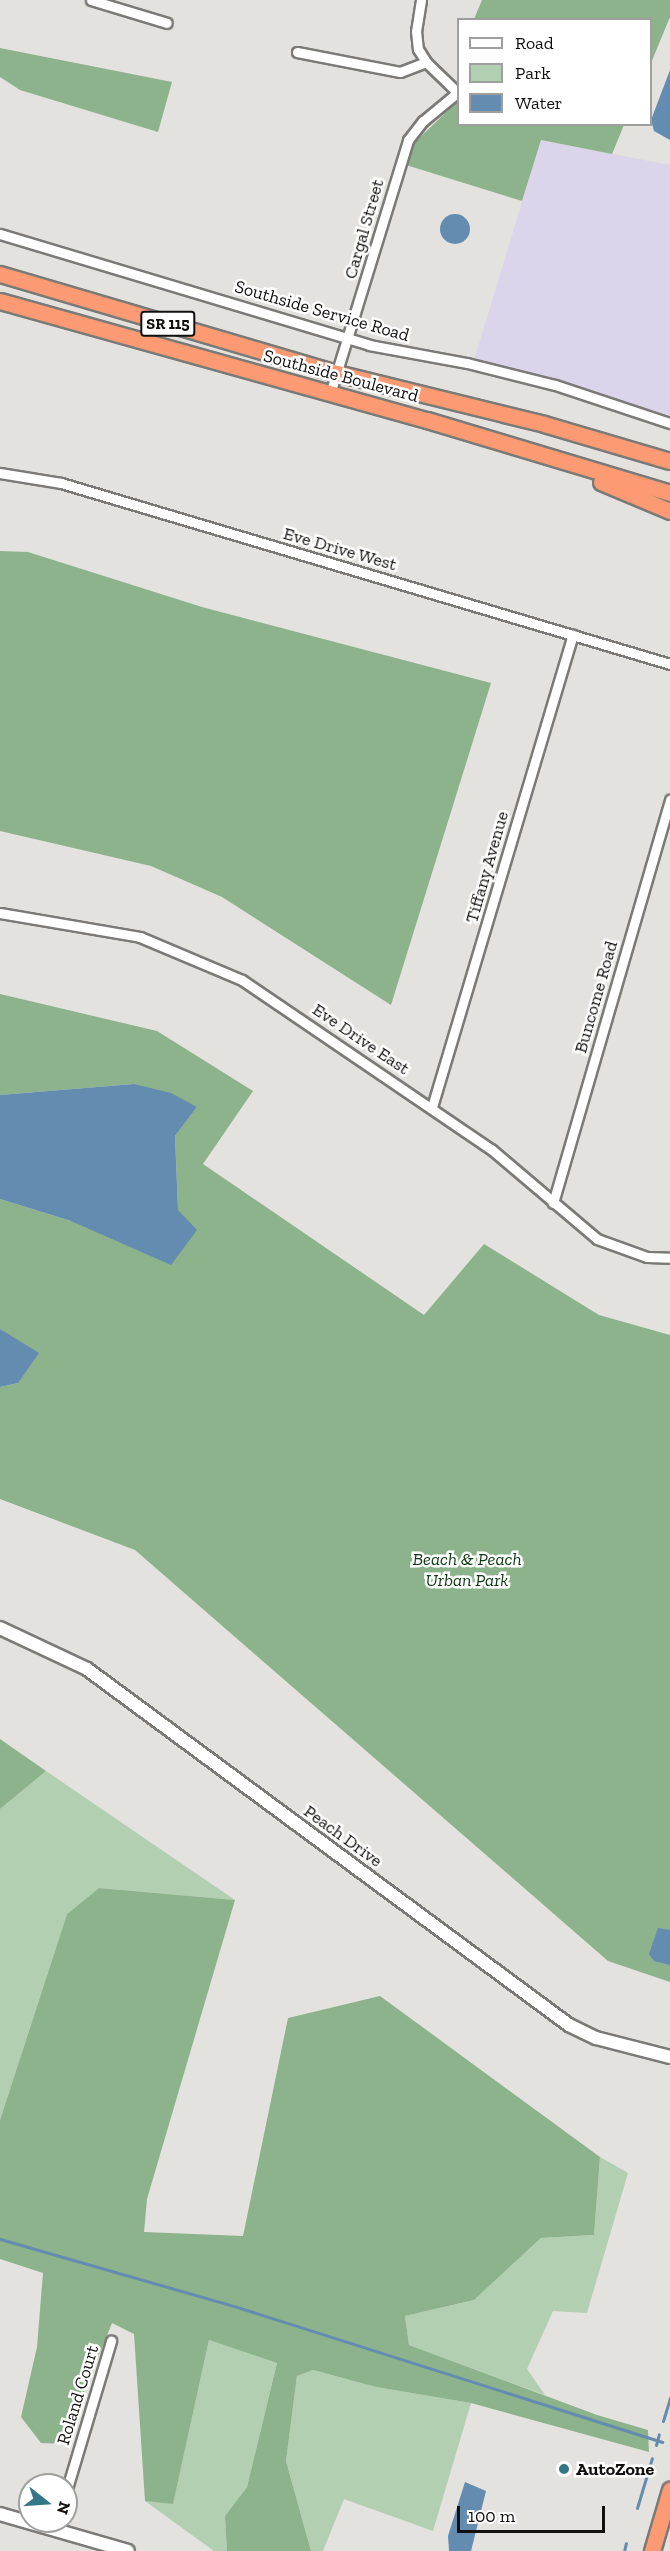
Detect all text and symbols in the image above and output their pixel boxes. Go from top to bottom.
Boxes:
legend [457,18,652,126]
text: Road [515,32,554,54]
text: Park [515,62,551,84]
text: Water [515,92,562,114]
street label: Cargal Street [339,177,389,281]
street label: Southside Service Road [232,276,412,346]
road number: SR 115 [140,311,196,337]
street label: Southside Boulevard [261,345,421,407]
street label: Eve Drive West [281,522,399,576]
street label: Tiffany Avenue [461,808,513,926]
street label: Buncome Road [570,938,622,1056]
street label: Eve Drive East [308,999,414,1079]
park label: Beach & Peach Urban Park [412,1549,522,1592]
street label: Peach Drive [299,1800,387,1872]
street label: Roland Court [53,2343,103,2447]
place label: AutoZone [576,2458,654,2480]
marker: AutoZone [557,2462,571,2476]
north arrow [18,2473,78,2533]
scale bar [460,2494,608,2532]
text: N [53,2499,75,2516]
text: 100 m [468,2505,515,2527]

